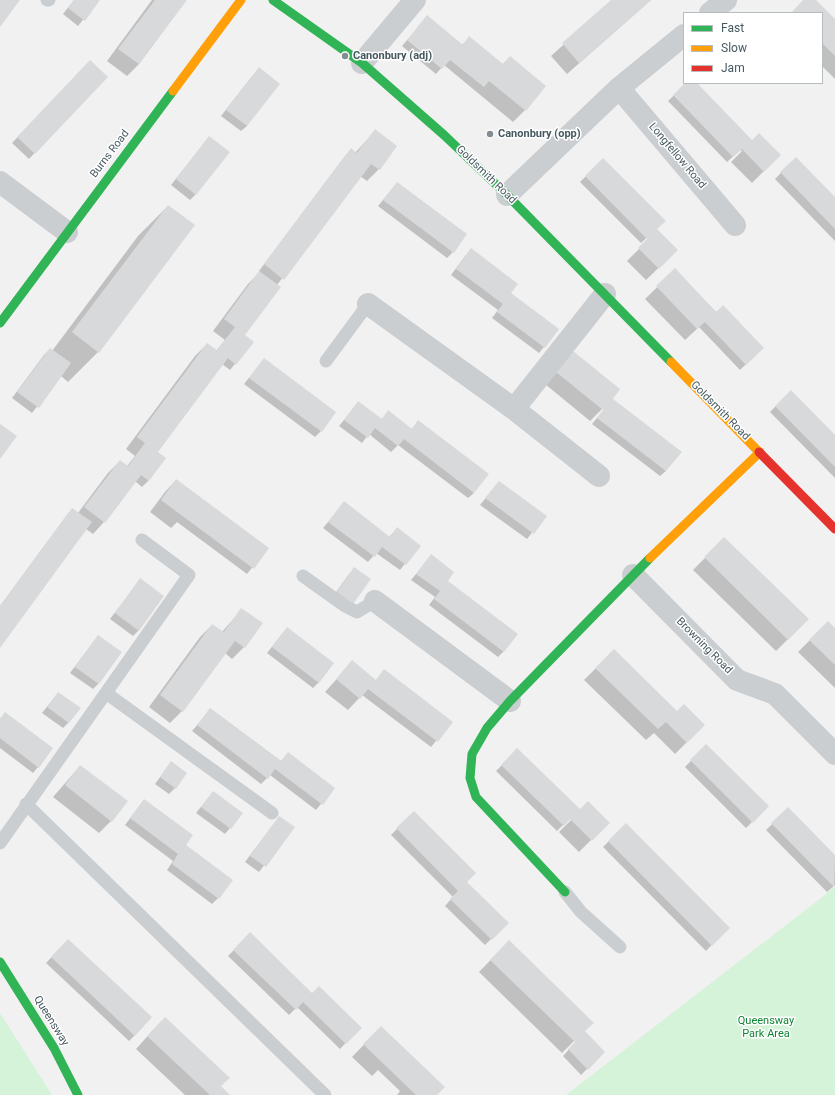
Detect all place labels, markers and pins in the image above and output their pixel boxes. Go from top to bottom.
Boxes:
place label: Canonbury (adj) [353,49,432,63]
marker: Canonbury (adj) [340,51,350,61]
place label: Canonbury (opp) [498,127,581,141]
marker: Canonbury (opp) [485,129,495,139]

